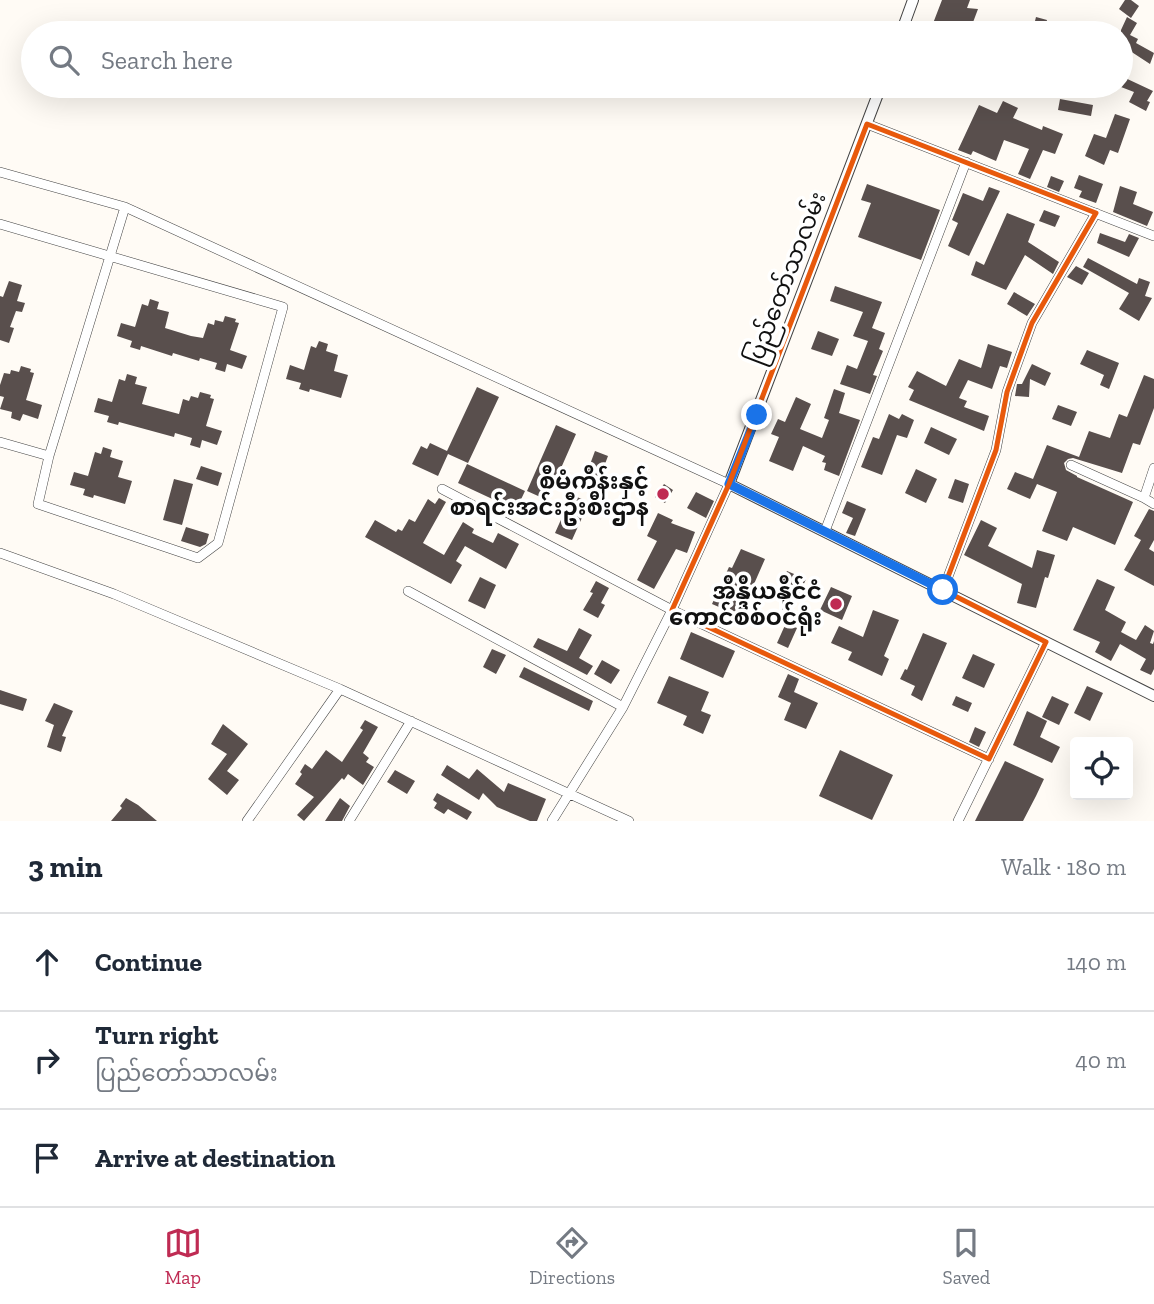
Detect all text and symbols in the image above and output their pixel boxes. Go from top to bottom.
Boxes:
search box [21,21,1133,98]
icon: search [45,41,83,79]
text: Search here [101,44,233,76]
street label: ပြည်တော်သာလမ်း [738,187,836,370]
route end [741,399,772,430]
place label: စီမံကိန်းနှင့် စာရင်းအင်းဦးစီးဌာန [450,465,649,526]
marker: စီမံကိန်းနှင့် စာရင်းအင်းဦးစီးဌာန [655,486,671,502]
route start [927,574,958,605]
place label: အိန္ဒိယနိုင်ငံ ကောင်စစ်ဝင်ရုံး [669,575,822,636]
marker: အိန္ဒိယနိုင်ငံ ကောင်စစ်ဝင်ရုံး [828,596,844,612]
map controls [1070,737,1133,800]
button: locate [1070,737,1133,800]
text: 3 min [28,849,103,885]
text: Walk · 180 m [1001,853,1126,881]
icon: ahead [28,943,66,981]
text: Continue [95,946,202,978]
text: 140 m [1066,948,1126,976]
text: Turn right [95,1019,218,1051]
icon: right [28,1041,66,1079]
text: 40 m [1075,1046,1126,1074]
text: ပြည်တော်သာလမ်း [95,1059,278,1087]
icon: arrive [28,1139,66,1177]
text: Arrive at destination [95,1142,335,1174]
tab: Map [164,1224,202,1289]
tab: Directions [529,1224,615,1289]
tab: Saved [943,1224,990,1289]

